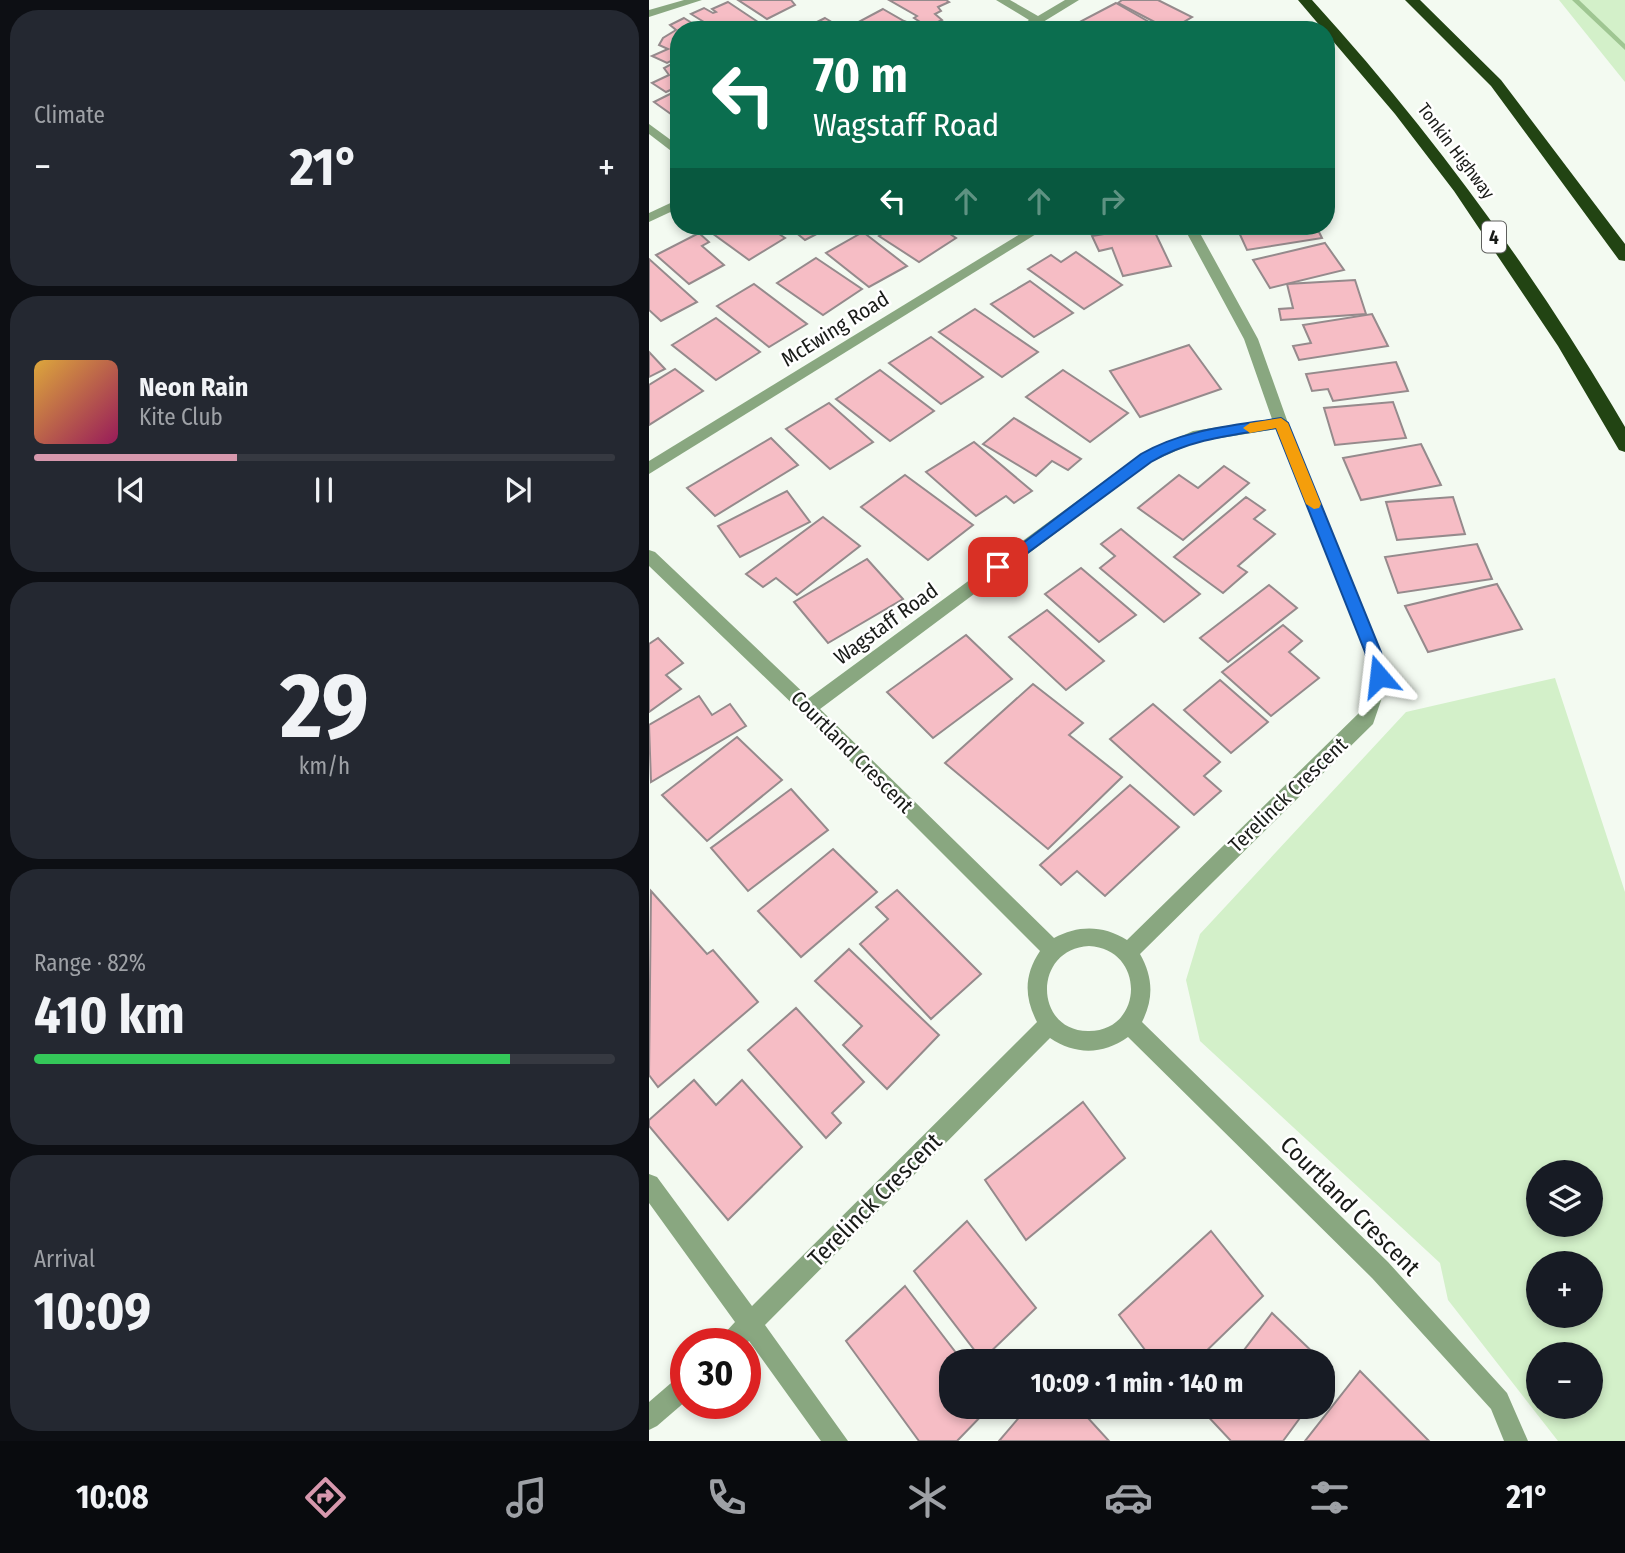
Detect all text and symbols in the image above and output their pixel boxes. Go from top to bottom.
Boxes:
text: 70 m [813,46,908,105]
icon: left [698,49,789,140]
street label: Tonkin Highway [1413,99,1499,203]
text: Climate [34,101,105,129]
text: Wagstaff Road [813,106,999,144]
text: 21° [290,136,359,199]
text: − [34,144,51,190]
text: + [598,144,615,190]
icon: left [874,182,912,220]
icon: ahead [947,182,985,220]
icon: ahead [1020,182,1058,220]
icon: right [1093,182,1131,220]
road number: 4 [1482,221,1506,252]
street label: McEwing Road [776,286,894,372]
text: Neon Rain [139,372,248,403]
text: Kite Club [139,403,223,431]
icon: previous [112,471,150,509]
icon: pause [305,471,343,509]
icon: next [499,471,537,509]
pin [968,537,1028,597]
icon: arrive [979,548,1017,586]
street label: Wagstaff Road [829,578,943,670]
position arrow [1342,639,1416,713]
text: 29 [280,652,369,761]
street label: Courtland Crescent [785,685,919,819]
street label: Terelinck Crescent [1223,732,1353,858]
text: km/h [299,752,350,780]
text: Range · 82% [34,949,146,977]
text: 410 km [34,984,185,1047]
street label: Terelinck Crescent [802,1127,948,1273]
street label: Courtland Crescent [1274,1130,1426,1282]
map controls [1526,1160,1603,1419]
button: layers [1526,1160,1603,1237]
text: Arrival [34,1245,95,1273]
button: + [1526,1251,1603,1328]
text: 10:09 [34,1280,151,1343]
speed limit sign: 30 [670,1328,761,1419]
button: − [1526,1342,1603,1419]
text: 10:09 · 1 min · 140 m [1031,1368,1243,1399]
icon: directions [301,1473,350,1522]
icon: music [502,1473,551,1522]
icon: phone [702,1473,751,1522]
icon: climate [903,1473,952,1522]
icon: car [1104,1473,1153,1522]
icon: filters [1305,1473,1354,1522]
text: 10:08 [76,1478,149,1516]
text: 21° [1506,1478,1549,1516]

